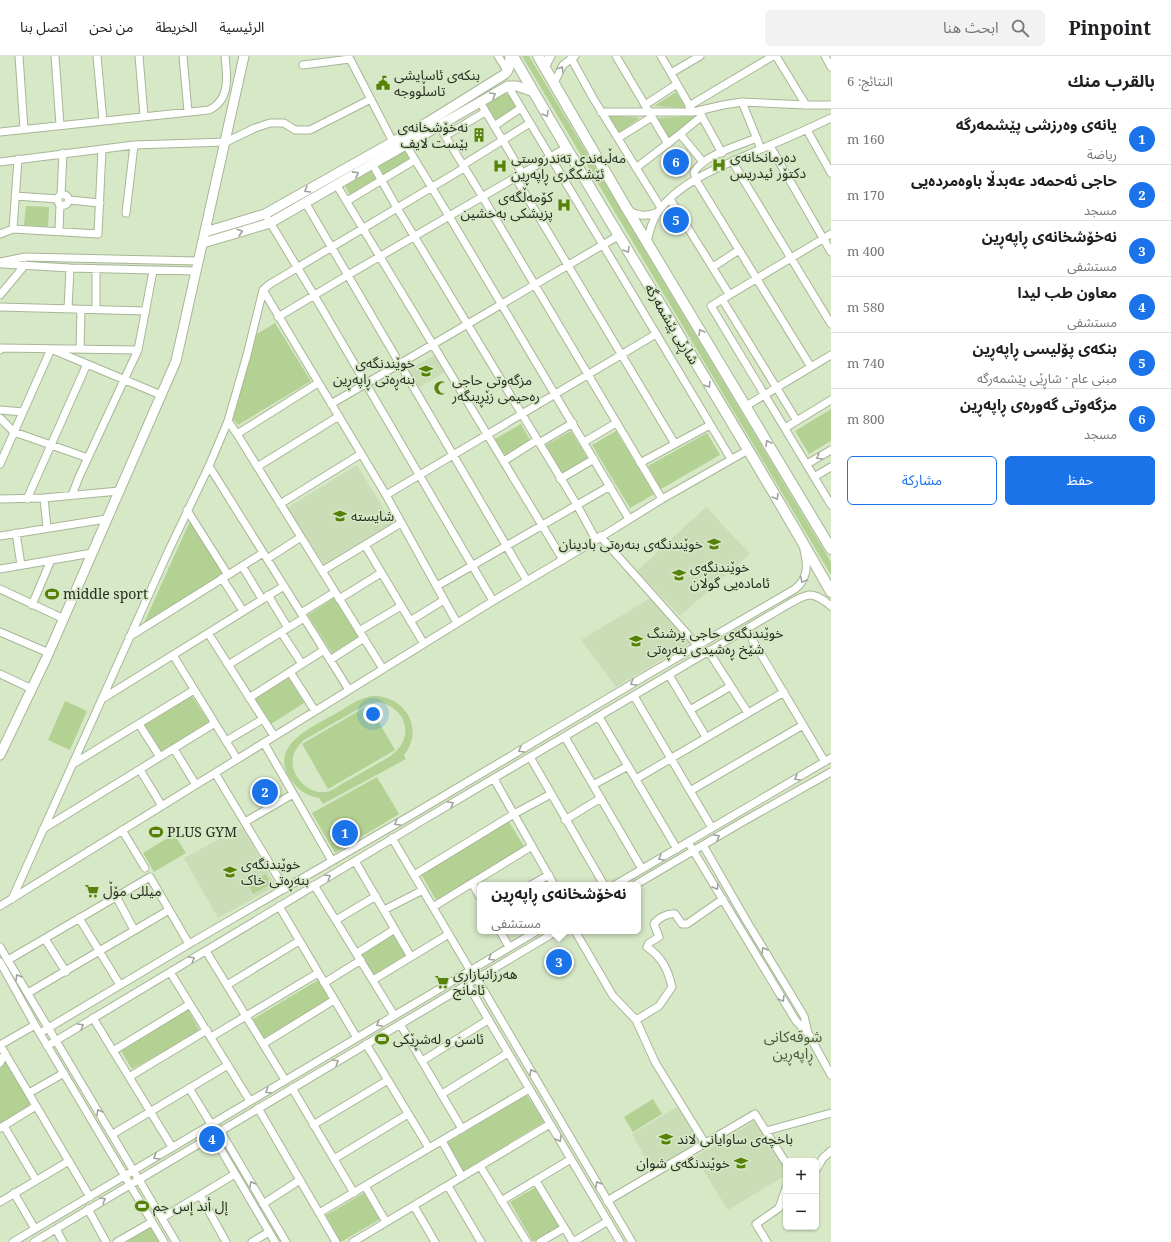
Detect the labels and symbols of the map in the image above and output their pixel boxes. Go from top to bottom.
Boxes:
place label: بنکەی ئاسایشی تاسڵووجە [394,65,480,100]
one-way arrow [556,67,563,74]
public building icon: بنکەی ئاسایشی تاسڵووجە [375,75,391,91]
one-way arrow [489,92,496,99]
one-way arrow [542,110,549,117]
place label: نەخۆشخانەی بێست لایف [397,117,468,152]
building icon: نەخۆشخانەی بێست لایف [471,127,487,143]
pin: 6 [663,147,689,177]
place label: دەرمانخانەی دکتۆر ئیدریس [730,147,806,182]
place label: مەڵبەندی تەندروستی ئێشکگری ڕاپەڕین [511,148,626,186]
hospital icon: دەرمانخانەی دکتۆر ئیدریس [711,157,727,173]
hospital icon: مەڵبەندی تەندروستی ئێشکگری ڕاپەڕین [492,158,508,174]
one-way arrow [352,171,359,178]
one-way arrow [304,186,311,193]
place label: کۆمەڵگەی پزیشکی بەخشین [460,187,553,223]
hospital icon: کۆمەڵگەی پزیشکی بەخشین [556,197,572,213]
pin: 5 [663,205,689,235]
one-way arrow [236,228,243,237]
one-way arrow [622,246,630,253]
street label: شاڕێی پێشمەرگە [638,280,704,369]
one-way arrow [698,329,706,336]
place label: خوێندنگەی بنەڕەتی ڕاپەڕین [333,353,415,391]
school or university icon: خوێندنگەی بنەڕەتی ڕاپەڕین [418,363,434,379]
place label: مزگەوتی حاجی رەحیمی زێڕینگەر [451,370,540,408]
mosque icon: مزگەوتی حاجی رەحیمی زێڕینگەر [433,380,449,396]
one-way arrow [704,381,711,388]
one-way arrow [765,440,772,447]
one-way arrow [816,453,823,460]
one-way arrow [771,493,778,500]
place label: شایستە [351,506,394,525]
school or university icon: شایستە [332,508,348,524]
place label: خوێندنگەی بنەرەتی بادینان [559,534,703,553]
school or university icon: خوێندنگەی بنەرەتی بادینان [706,536,722,552]
place label: خوێندنگەی ئامادەیی گوڵان [690,557,770,592]
school or university icon: خوێندنگەی ئامادەیی گوڵان [671,567,687,583]
one-way arrow [800,576,807,583]
place label: middle sport [63,584,148,603]
sports icon: middle sport [44,586,60,602]
place label: خوێندنگەی حاجی پرشنگ شێخ ڕەشیدی بنەڕەتی [647,623,784,661]
school or university icon: خوێندنگەی حاجی پرشنگ شێخ ڕەشیدی بنەڕەتی [628,633,644,649]
one-way arrow [630,679,637,686]
your location [363,704,383,724]
one-way arrow [518,745,525,753]
one-way arrow [794,773,801,780]
pin: 2 [252,777,278,807]
one-way arrow [447,801,454,808]
pin: 1 [332,818,358,848]
one-way arrow [394,819,401,826]
place label: PLUS GYM [167,822,237,841]
sports icon: PLUS GYM [148,824,164,840]
one-way arrow [713,834,720,841]
one-way arrow [658,853,665,860]
place label: خوێندنگەی بنەڕەتی خاک [241,854,310,892]
school or university icon: خوێندنگەی بنەڕەتی خاک [222,864,238,880]
one-way arrow [324,875,331,882]
place label: میللی مۆڵ [103,881,162,900]
supermarket icon: میللی مۆڵ [84,883,100,899]
one-way arrow [711,883,718,890]
pin: 3 [546,947,572,977]
one-way arrow [761,947,769,954]
one-way arrow [488,953,495,961]
one-way arrow [188,956,195,963]
place label: هەرزانبازاڕی ئامانج [453,964,518,1001]
one-way arrow [15,973,22,981]
supermarket icon: هەرزانبازاڕی ئامانج [434,974,450,990]
one-way arrow [778,995,785,1002]
one-way arrow [376,1020,383,1027]
one-way arrow [77,1023,84,1030]
district label: شوقەکانی ڕاپەڕین [764,1026,822,1066]
place label: ئاسن و لەشڕێکی [393,1029,484,1051]
sports icon: ئاسن و لەشڕێکی [374,1031,390,1047]
one-way arrow [332,1060,339,1067]
one-way arrow [529,1069,536,1076]
one-way arrow [264,1086,272,1093]
one-way arrow [97,1109,104,1116]
pin: 4 [199,1124,225,1154]
place label: باخچەی ساوایانی لاند [677,1129,793,1149]
school or university icon: باخچەی ساوایانی لاند [658,1131,674,1147]
one-way arrow [554,1135,562,1142]
one-way arrow [153,1153,160,1160]
place label: خوێندنگەی شوان [636,1153,730,1172]
school or university icon: خوێندنگەی شوان [733,1155,749,1171]
one-way arrow [249,1181,256,1188]
one-way arrow [595,1181,602,1188]
place label: إل أند إس جم [153,1196,229,1217]
one-way arrow [99,1198,107,1205]
sports icon: إل أند إس جم [134,1198,150,1214]

